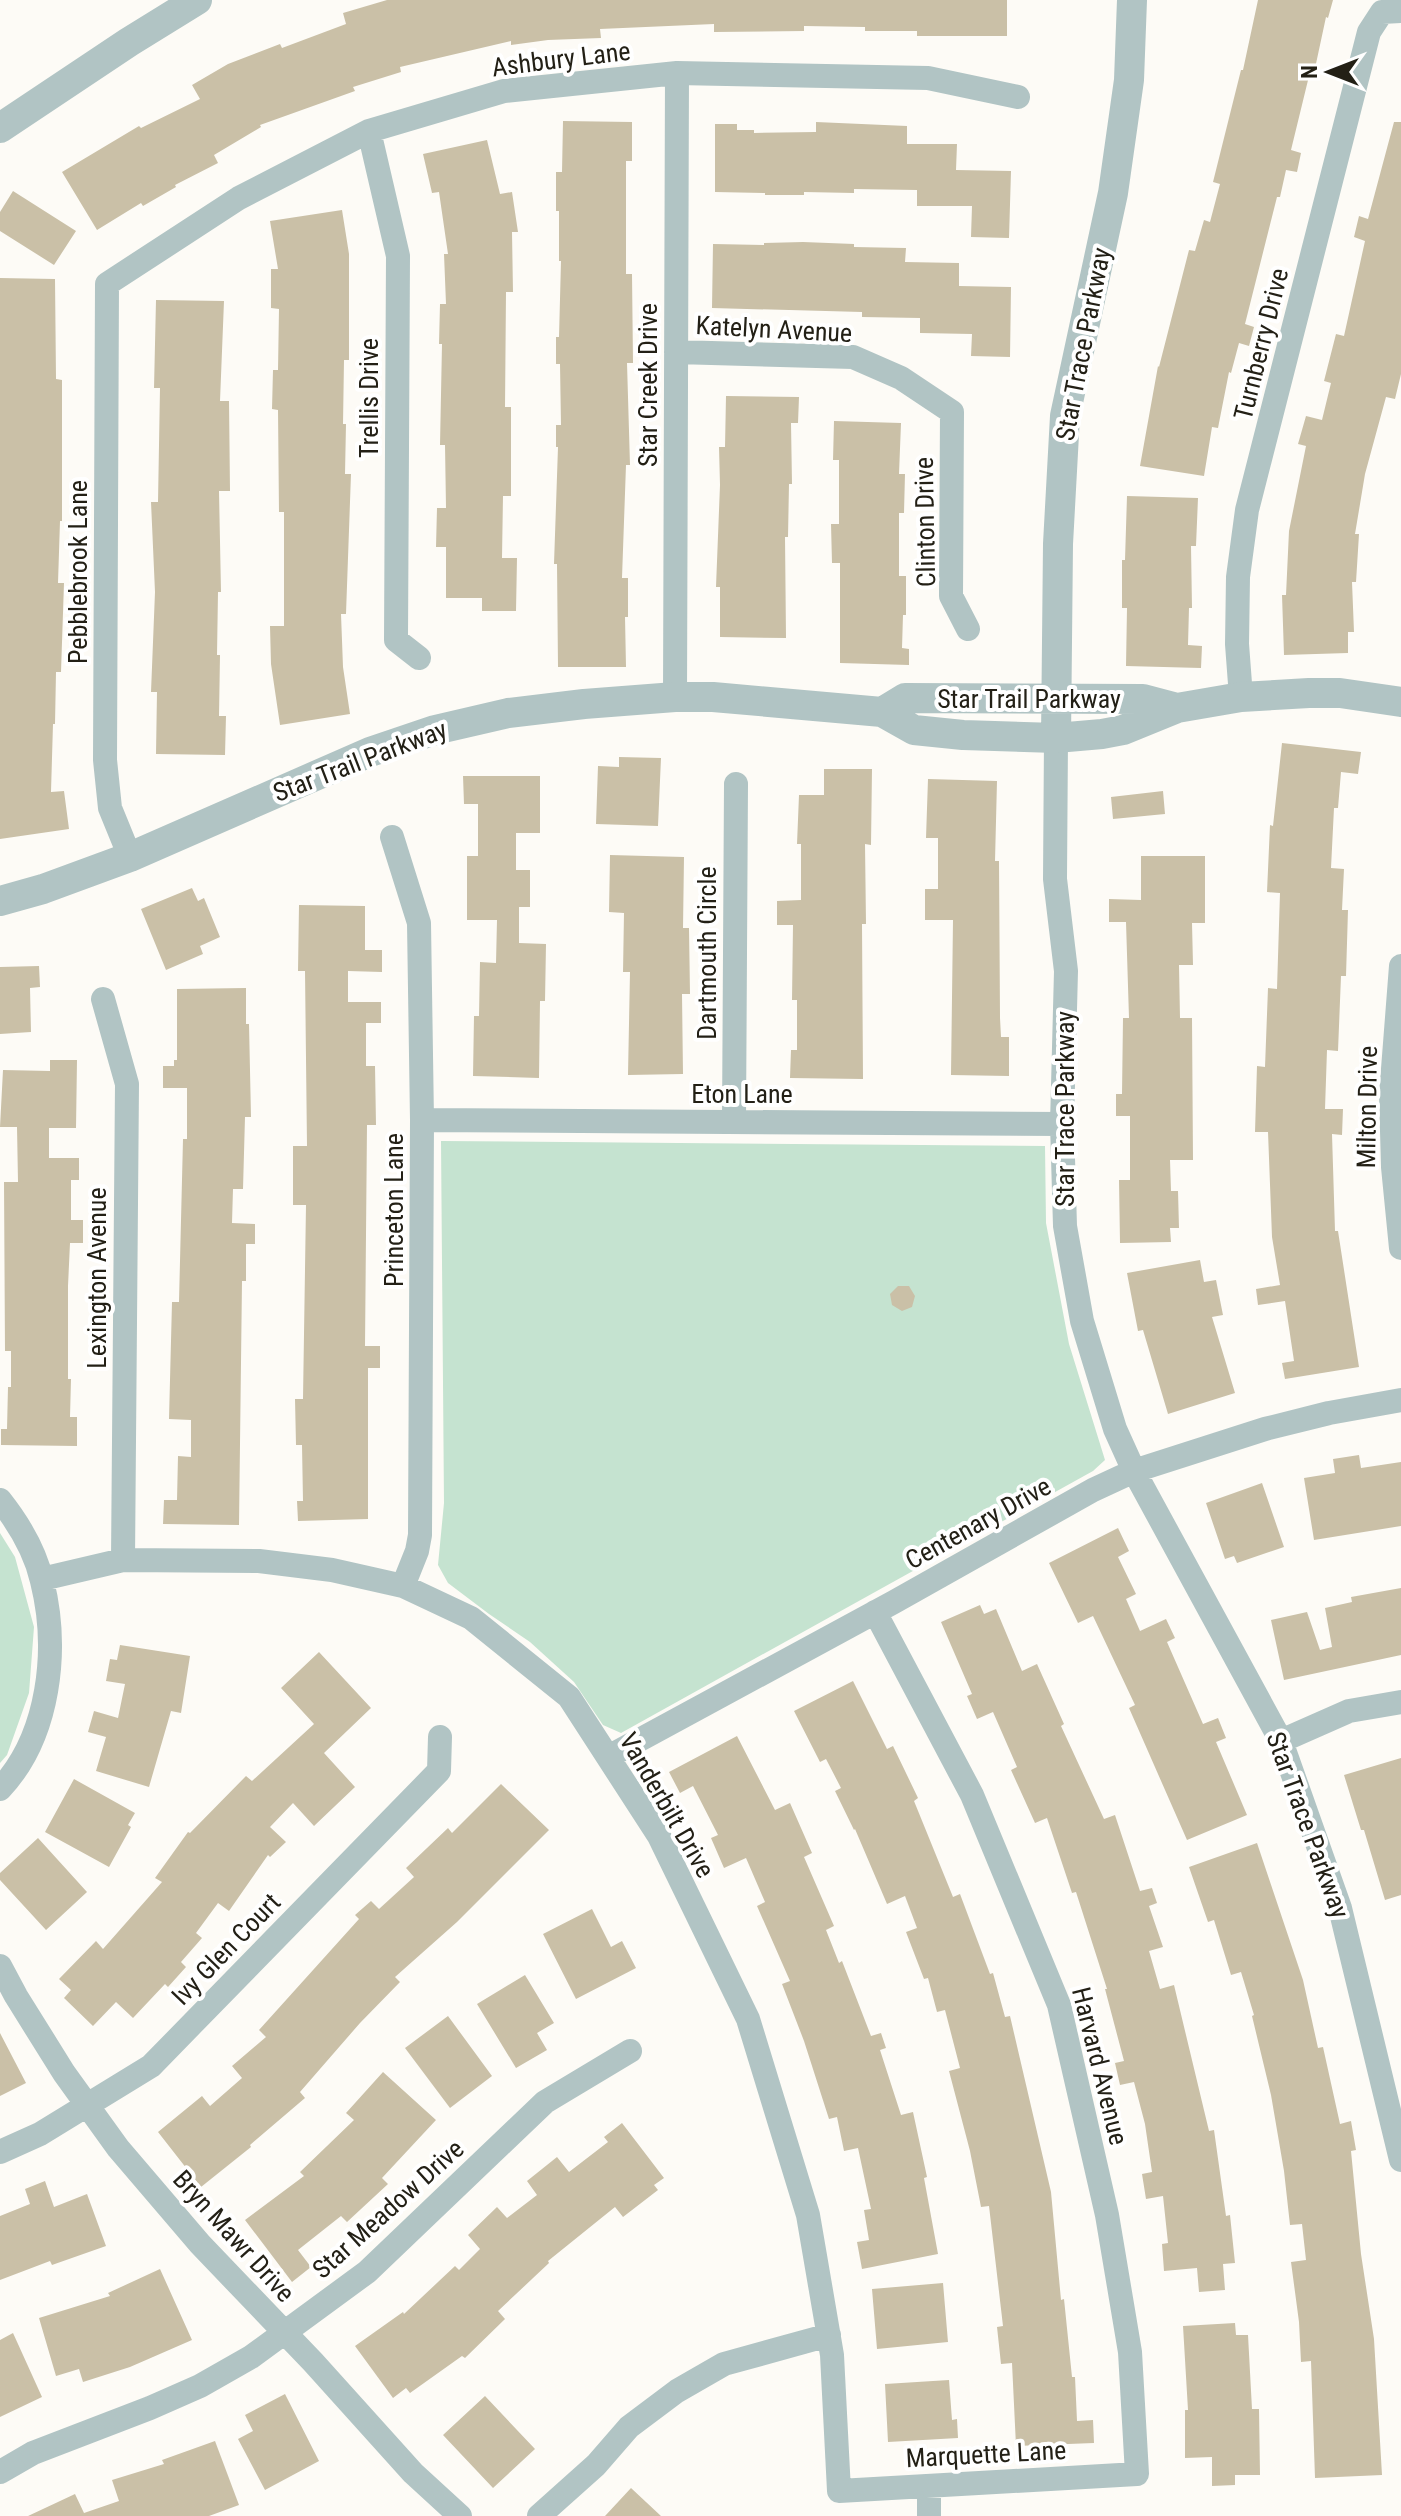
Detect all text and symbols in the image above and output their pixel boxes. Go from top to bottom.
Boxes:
north arrow [1289,32,1369,112]
street label: Ashbury Lane [490,36,632,82]
text: N [1297,65,1322,79]
street label: Star Trace Parkway [1050,245,1116,443]
street label: Turnberry Drive [1228,265,1294,423]
street label: Star Creek Drive [633,303,663,467]
street label: Katelyn Avenue [695,310,853,348]
street label: Trellis Drive [354,338,384,458]
street label: Clinton Drive [909,457,941,587]
street label: Pebblebrook Lane [63,480,93,664]
street label: Star Trail Parkway [937,684,1121,714]
street label: Star Trail Parkway [269,714,451,808]
street label: Dartmouth Circle [692,866,722,1040]
street label: Star Trace Parkway [1050,1011,1080,1207]
street label: Milton Drive [1351,1045,1383,1169]
street label: Eton Lane [691,1079,793,1109]
street label: Princeton Lane [379,1133,409,1287]
street label: Lexington Avenue [82,1187,112,1369]
street label: Centenary Drive [900,1471,1056,1575]
street label: Vanderbilt Drive [613,1727,721,1883]
street label: Star Trace Parkway [1260,1728,1356,1922]
street label: Ivy Glen Court [166,1887,286,2011]
street label: Harvard Avenue [1066,1984,1134,2148]
street label: Star Meadow Drive [306,2133,470,2285]
street label: Bryn Mawr Drive [167,2164,301,2308]
street label: Marquette Lane [905,2435,1067,2473]

